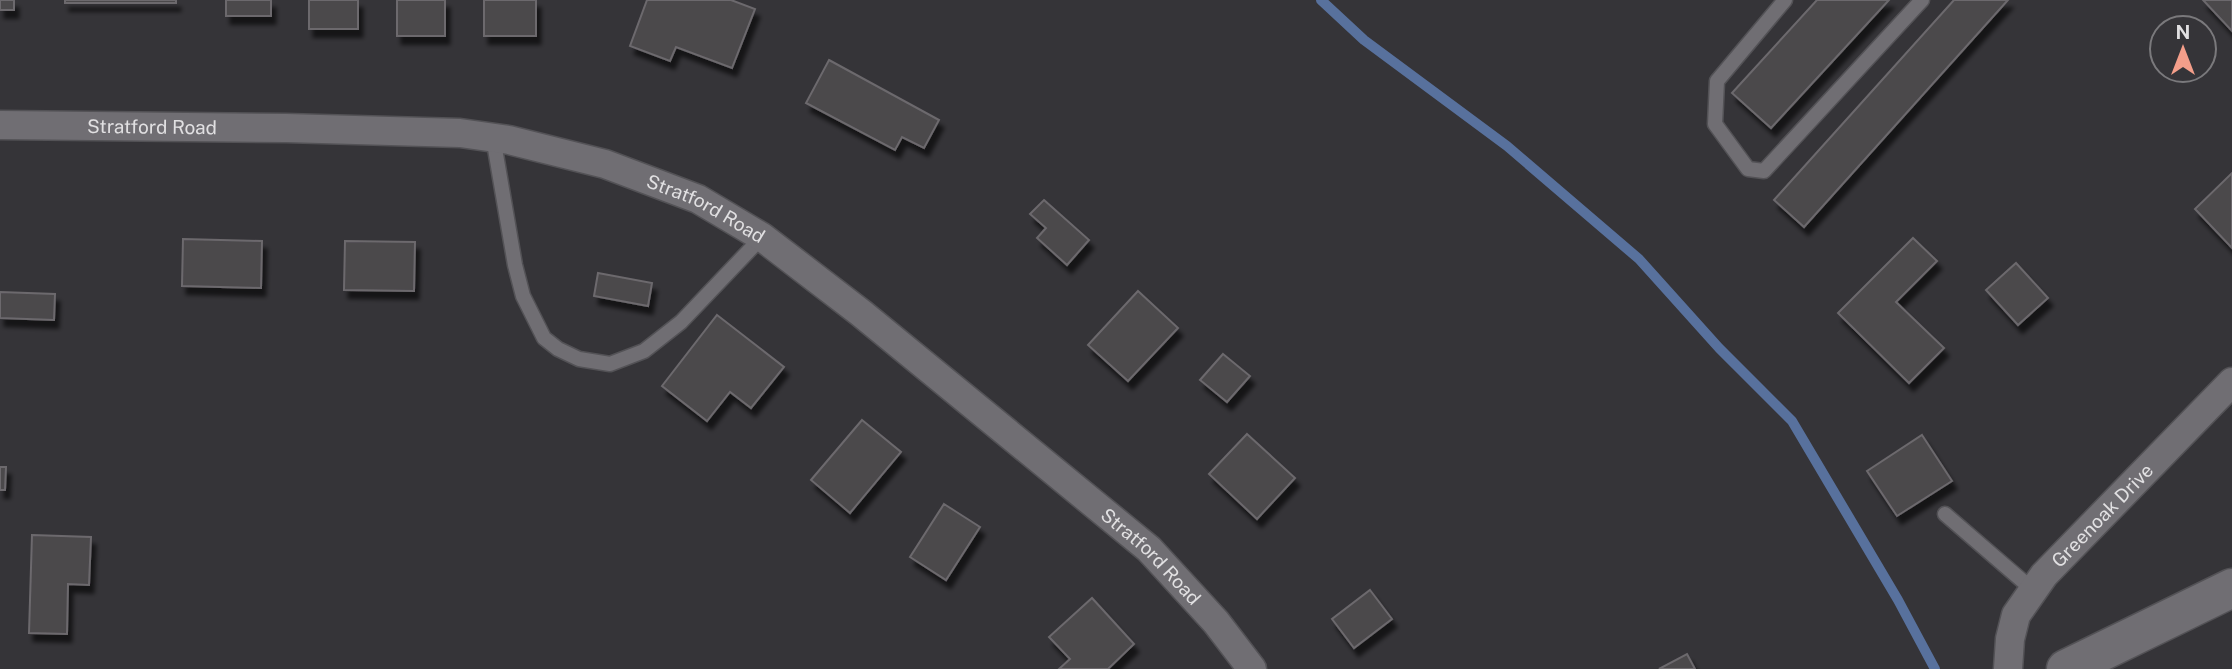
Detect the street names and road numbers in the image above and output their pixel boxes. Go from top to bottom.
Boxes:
street label: Stratford Road [87,115,217,138]
street label: Stratford Road [644,170,769,247]
street label: Greenoak Drive [2047,459,2157,572]
street label: Stratford Road [1097,503,1205,609]

